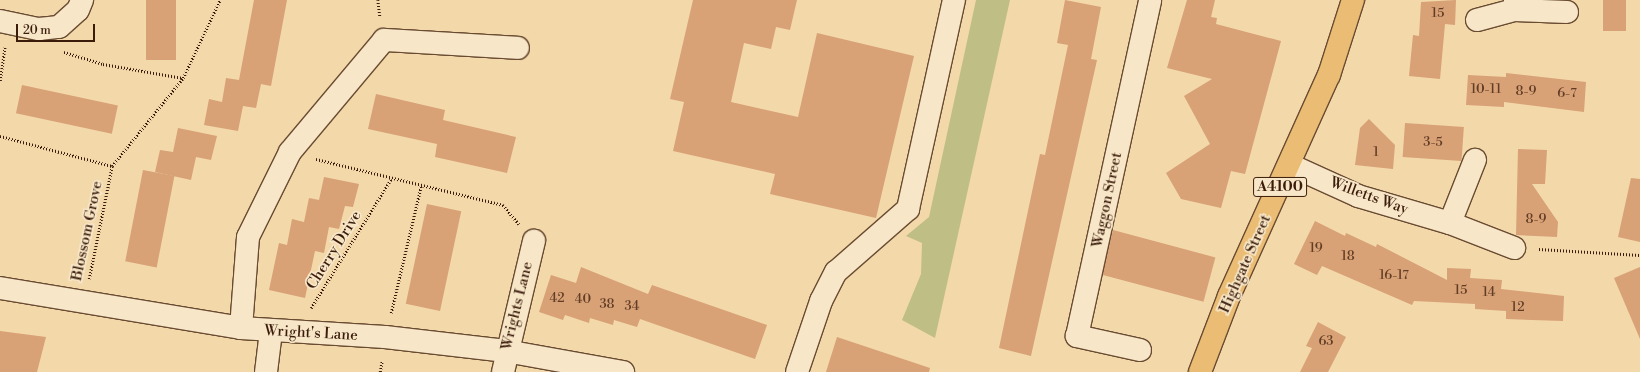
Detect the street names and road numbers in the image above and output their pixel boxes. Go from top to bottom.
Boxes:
street label: Waggon Street [1088,151,1126,249]
street label: Willetts Way [1327,173,1411,219]
road number: A4100 [1253,175,1307,199]
street label: Blossom Grove [68,179,106,283]
street label: Cherry Drive [303,207,365,293]
street label: Highgate Street [1215,212,1275,316]
street label: Wrights Lane [497,260,537,352]
street label: Wright's Lane [264,322,358,344]

